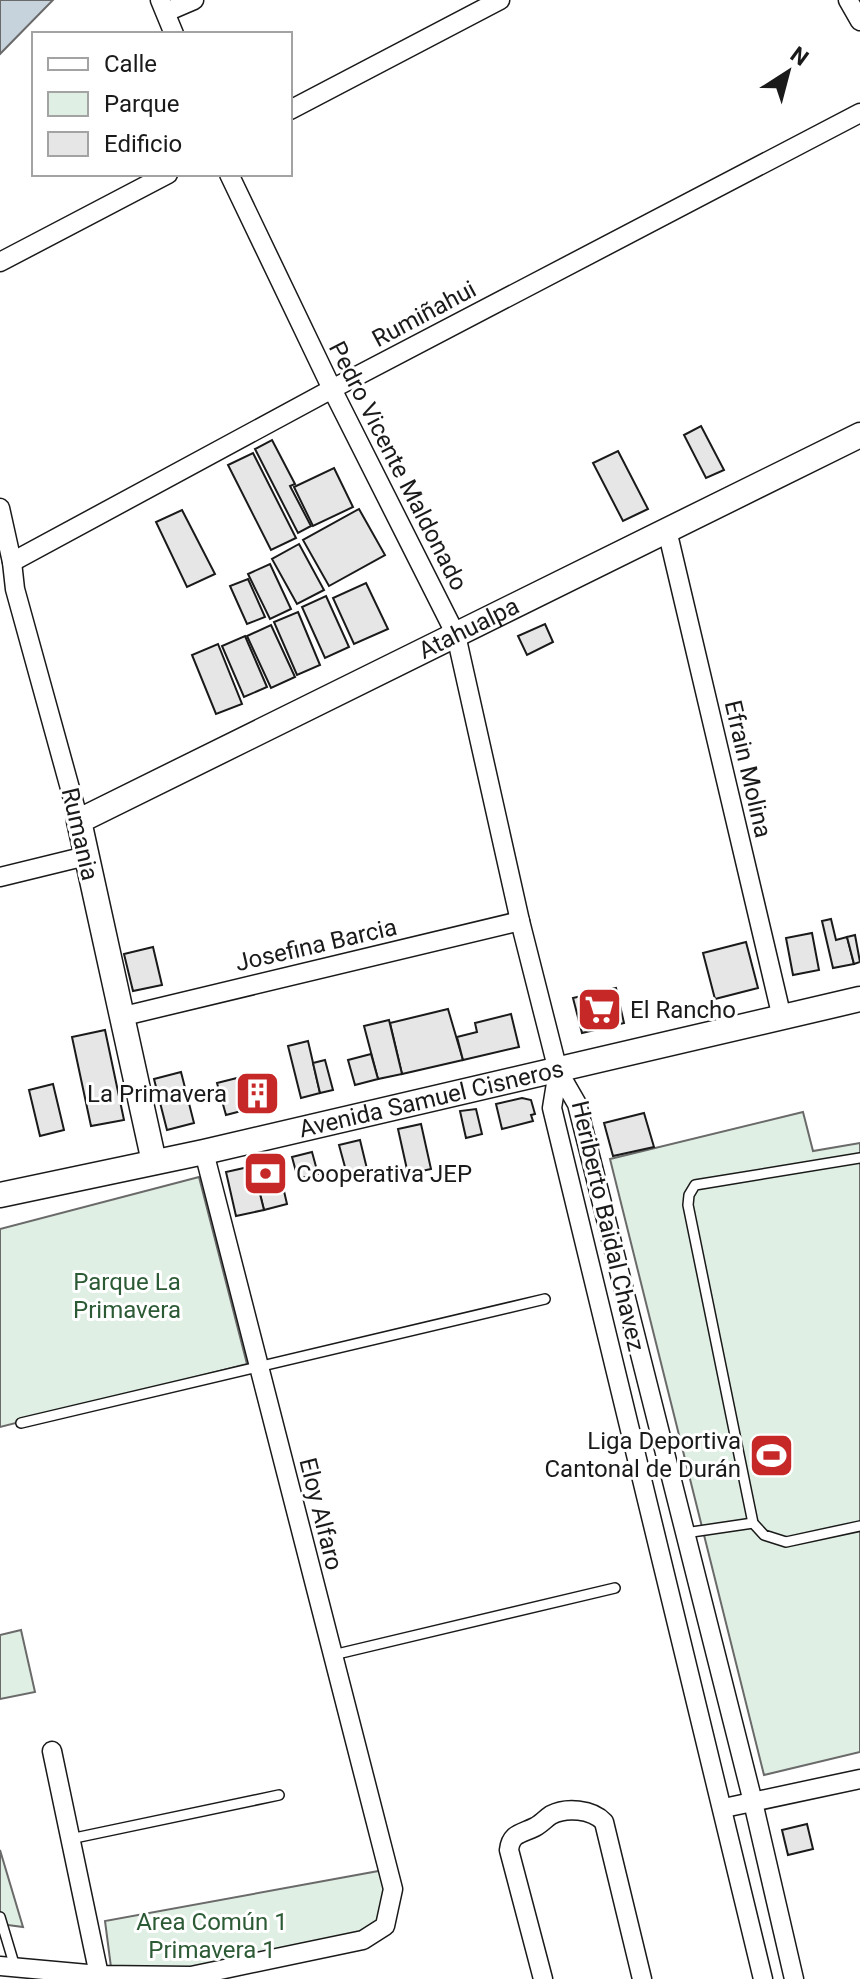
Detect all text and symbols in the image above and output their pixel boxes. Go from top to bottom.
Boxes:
legend [32,32,292,176]
north arrow [748,32,828,112]
text: N [786,42,813,71]
text: Calle [104,50,157,78]
text: Parque [104,90,180,118]
text: Edificio [104,130,182,158]
street label: Rumiñahui [367,275,481,353]
street label: Pedro Vicente Maldonado [323,337,473,595]
street label: Atahualpa [414,592,524,665]
street label: Efrain Molina [719,698,777,840]
street label: Rumania [56,785,104,883]
street label: Josefina Barcia [232,913,400,977]
supermarket icon: El Rancho [575,986,623,1034]
place label: El Rancho [630,996,736,1024]
street label: Avenida Samuel Cisneros [296,1055,567,1143]
building icon: La Primavera [234,1070,282,1118]
place label: La Primavera [87,1080,227,1108]
street label: Heriberto Baidal Chavez [566,1098,650,1354]
bank icon: Cooperativa JEP [241,1150,289,1198]
place label: Cooperativa JEP [296,1160,472,1188]
park label: Parque La Primavera [73,1268,181,1324]
place label: Liga Deportiva Cantonal de Durán [545,1427,741,1483]
sports icon: Liga Deportiva Cantonal de Durán [748,1431,796,1479]
street label: Eloy Alfaro [294,1455,348,1573]
park label: Area Común 1 Primavera 1 [136,1908,288,1964]

